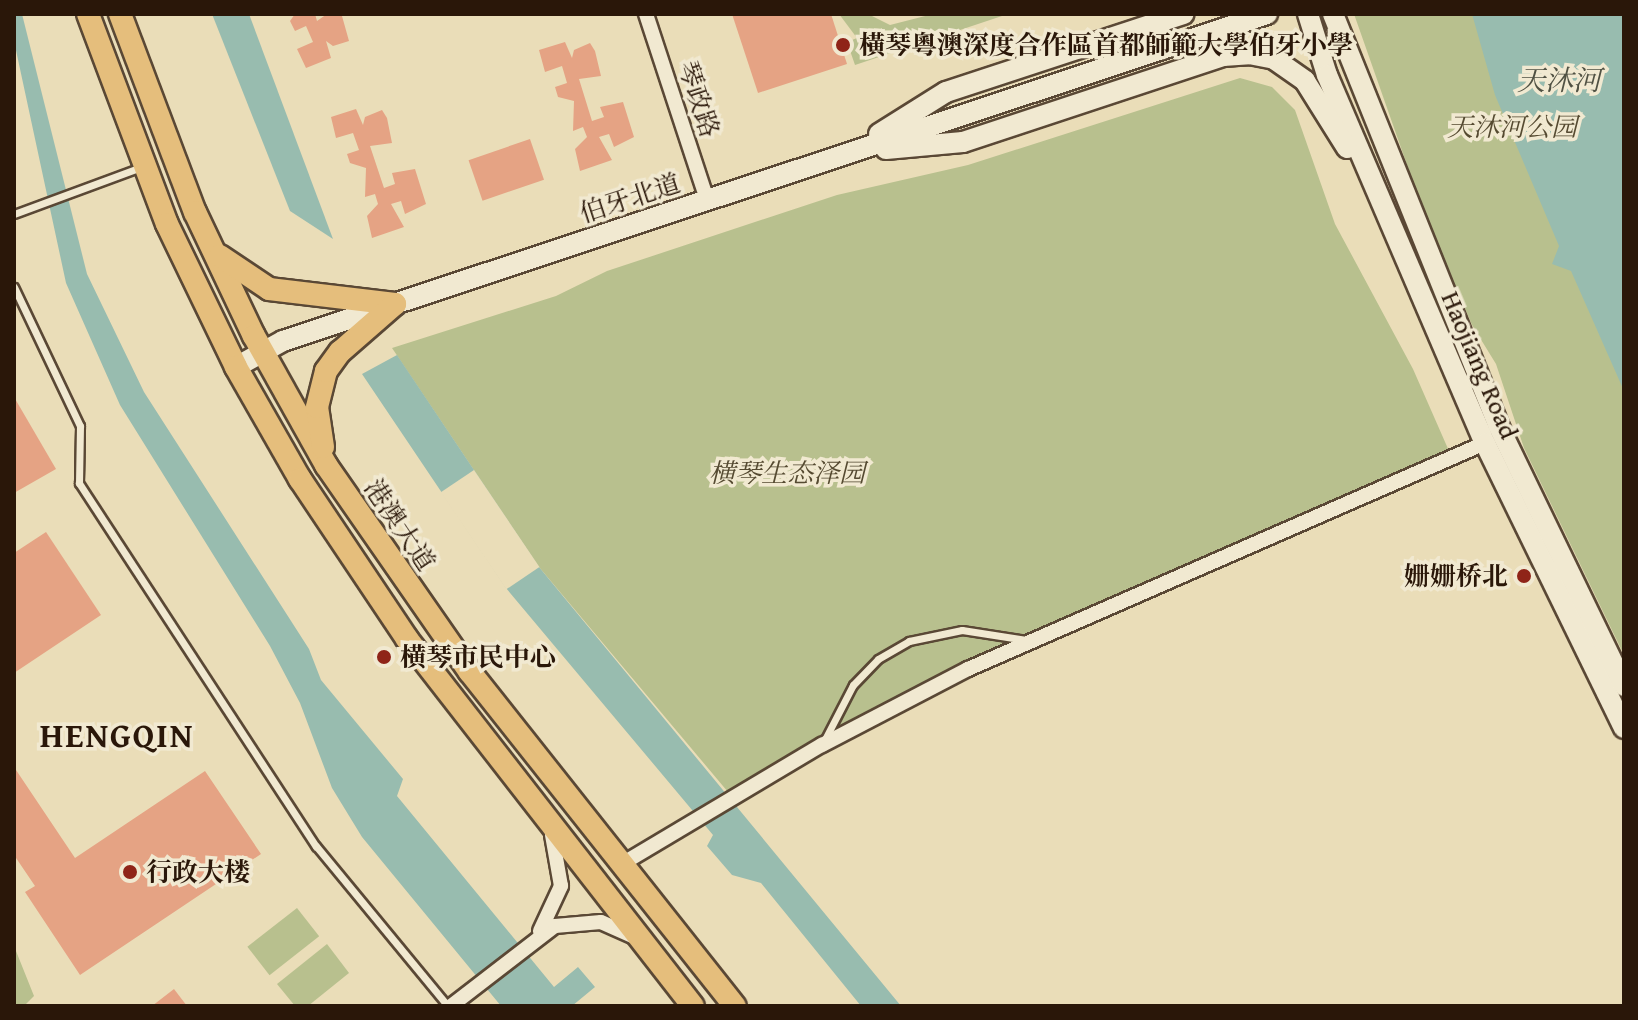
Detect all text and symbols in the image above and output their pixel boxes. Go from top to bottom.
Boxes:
place label: 橫琴粵澳深度合作區首都師範大學伯牙小學 [859,29,1353,61]
marker: 橫琴粵澳深度合作區首都師範大學伯牙小學 [834,36,852,54]
street label: 琴政路 [672,57,726,141]
water label: 天沐河 [1517,63,1601,97]
park label: 天沐河公园 [1447,111,1577,143]
street label: 伯牙北道 [576,167,684,229]
street label: Haojiang Road [1435,287,1525,443]
park label: 横琴生态泽园 [709,457,865,489]
street label: 港澳大道 [358,473,442,577]
place label: 姗姗桥北 [1404,560,1508,592]
marker: 姗姗桥北 [1515,567,1533,585]
place label: 横琴市民中心 [400,641,556,673]
marker: 横琴市民中心 [375,648,393,666]
district label: HENGQIN [40,715,194,755]
place label: 行政大楼 [146,856,250,888]
marker: 行政大楼 [121,863,139,881]

